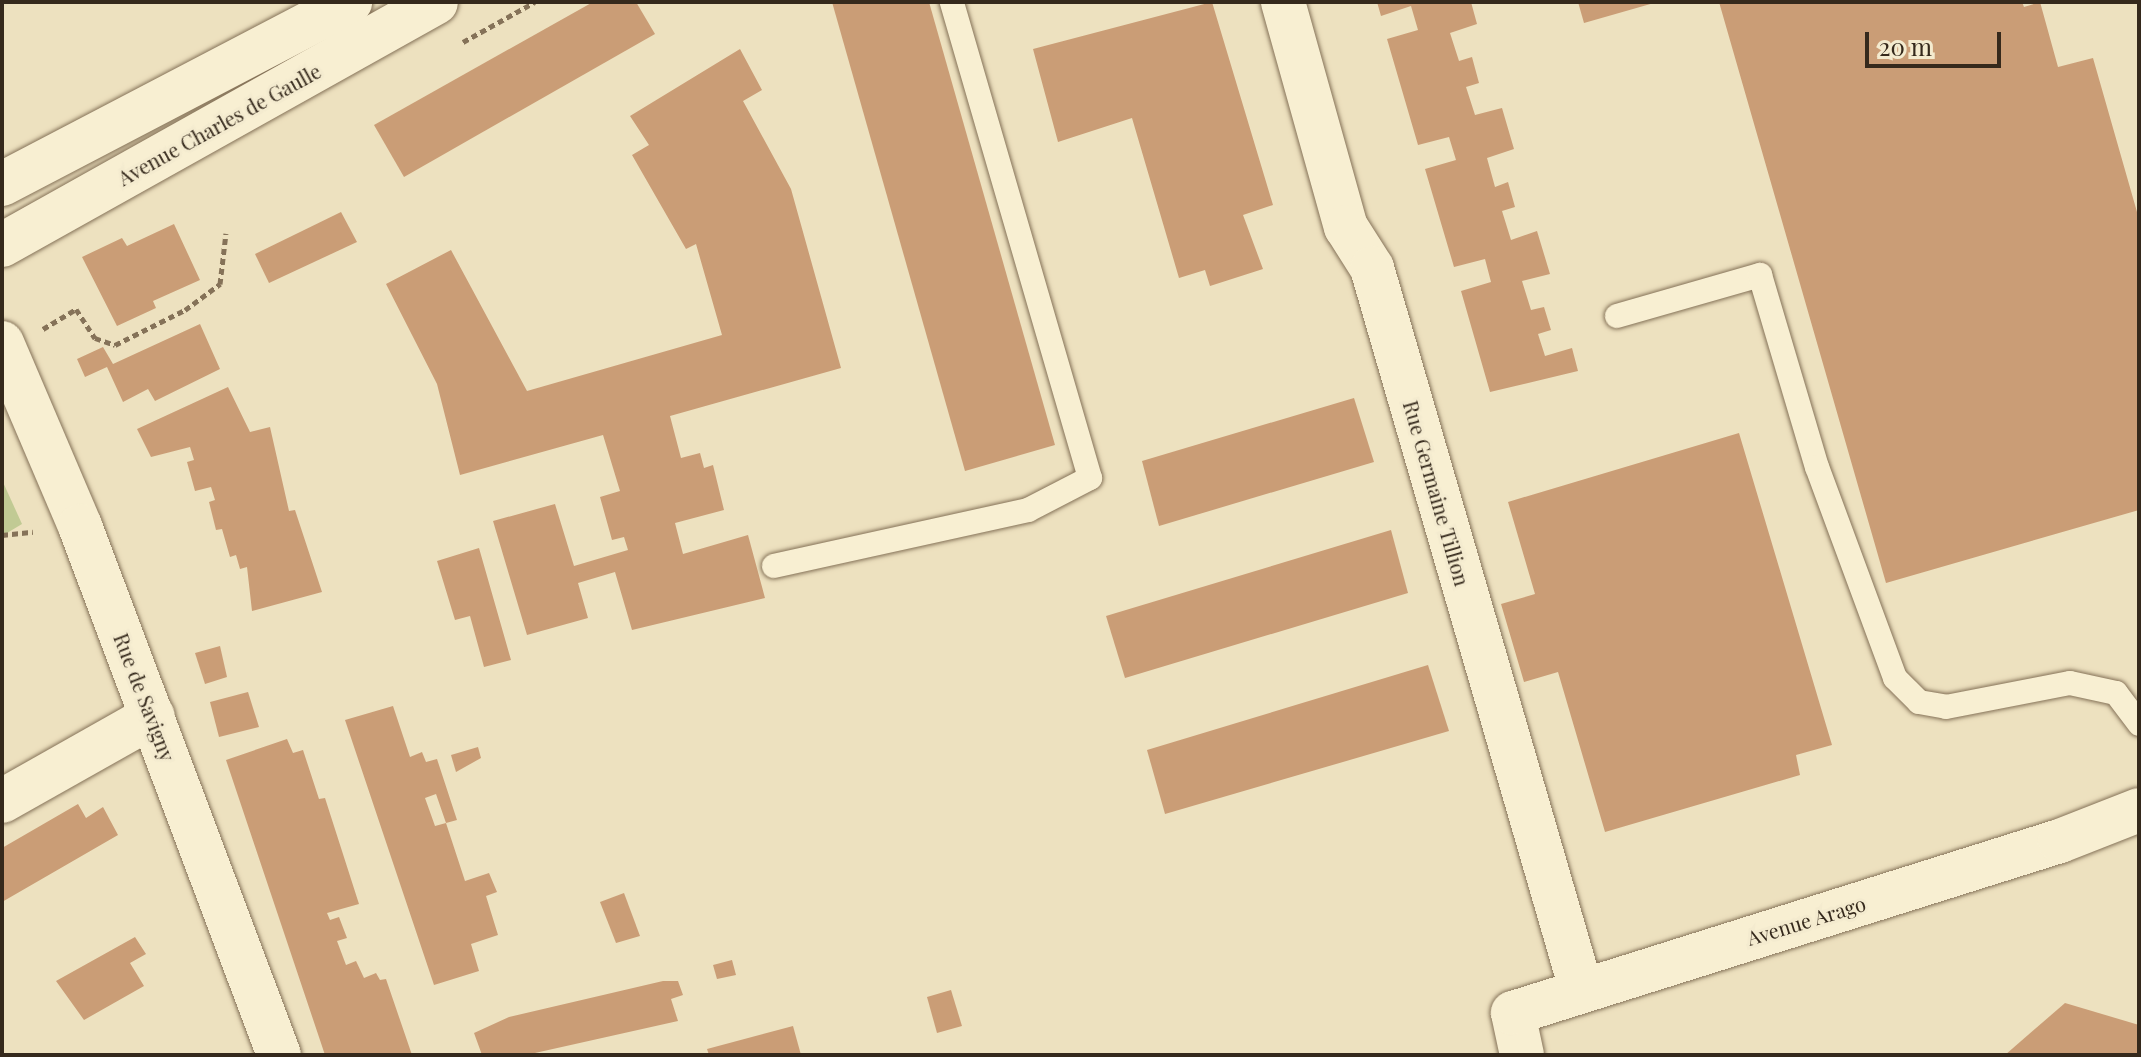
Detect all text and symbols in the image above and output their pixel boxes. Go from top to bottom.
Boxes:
scale bar [1869,16,2005,66]
text: 20 m [1879,30,1932,62]
street label: Avenue Charles de Gaulle [113,58,325,190]
street label: Rue Germaine Tillion [1399,397,1475,589]
street label: Rue de Savigny [110,630,180,764]
street label: Avenue Arago [1743,890,1869,950]

